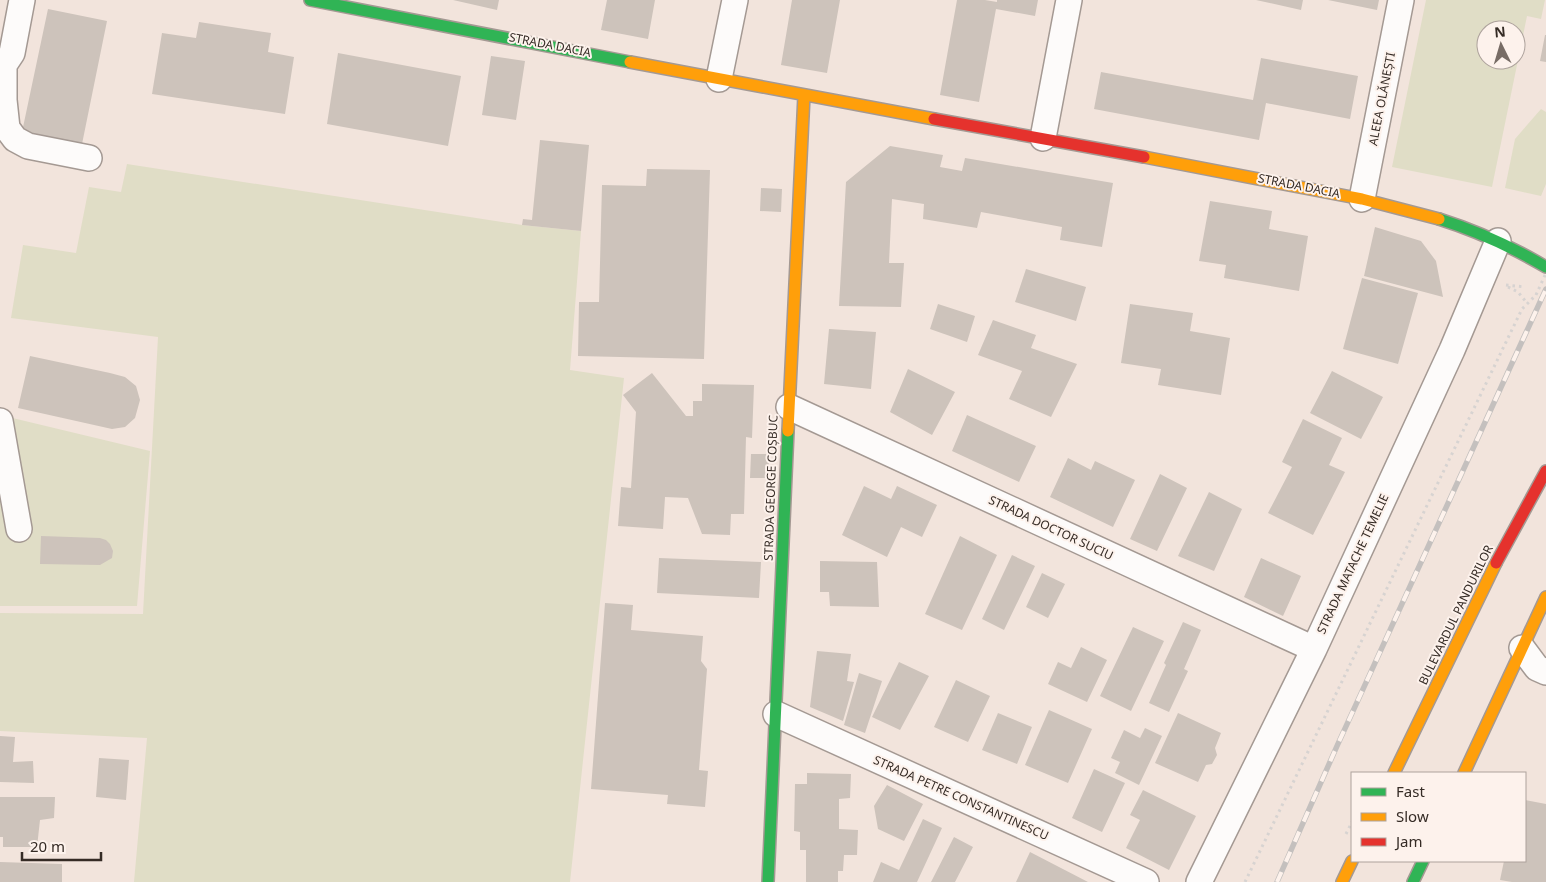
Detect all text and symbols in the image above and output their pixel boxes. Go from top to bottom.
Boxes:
north arrow [1476,20,1526,70]
text: N [1493,22,1506,42]
street label: STRADA DACIA [508,28,593,61]
street label: ALEEA OLĂNEȘTI [1364,51,1399,147]
street label: STRADA DACIA [1257,169,1342,202]
street label: STRADA GEORGE COȘBUC [759,414,782,561]
street label: STRADA DOCTOR SUCIU [986,491,1116,564]
street label: STRADA MATACHE TEMELIE [1313,491,1393,637]
street label: BULEVARDUL PANDURILOR [1414,541,1497,688]
street label: STRADA PETRE CONSTANTINESCU [871,751,1051,844]
legend [1351,772,1526,862]
text: Fast [1396,781,1425,801]
text: Slow [1396,806,1429,826]
scale bar [22,830,101,862]
text: Jam [1394,831,1423,851]
text: 20 m [30,836,65,856]

